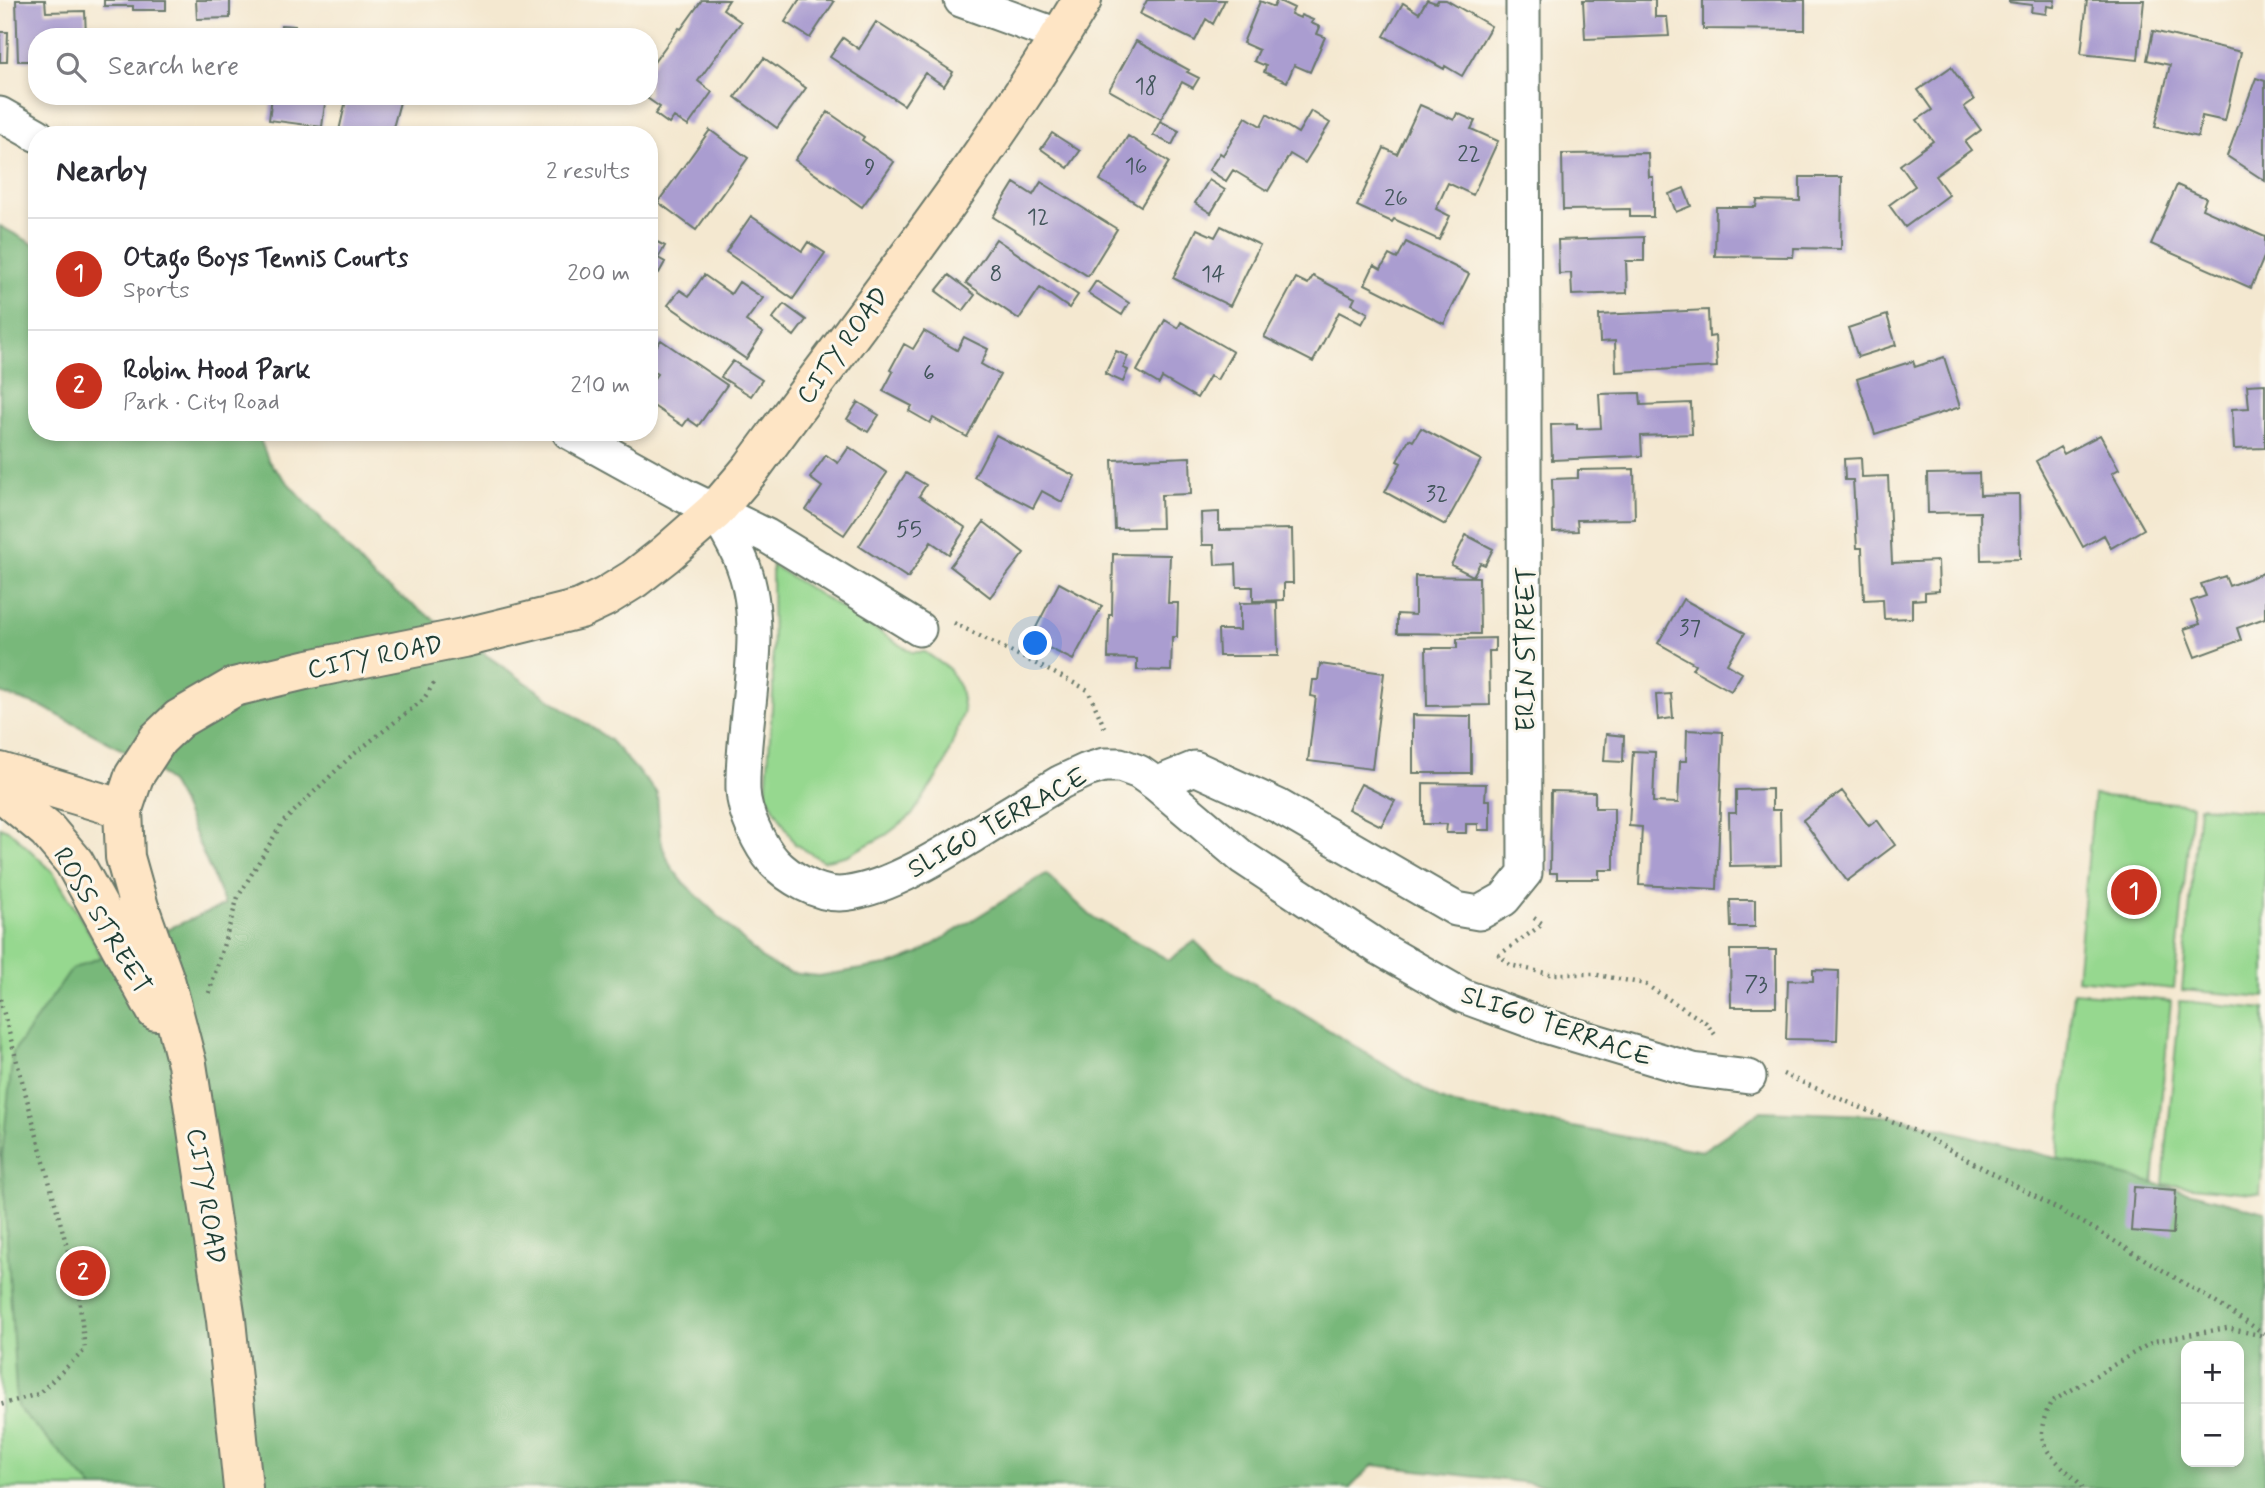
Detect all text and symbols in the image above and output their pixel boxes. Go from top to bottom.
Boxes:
search box [28,28,658,105]
icon: search [52,48,90,86]
text: Search here [108,50,239,84]
house number: 18 [1135,72,1157,102]
house number: 22 [1457,140,1481,170]
text: Nearby [56,152,147,191]
house number: 16 [1125,152,1148,182]
house number: 9 [864,153,876,183]
text: 2 results [546,157,630,187]
house number: 26 [1384,184,1408,214]
house number: 12 [1027,203,1049,233]
text: Otago Boys Tennis Courts [123,242,408,276]
text: 1 [74,259,84,289]
text: 200 m [567,259,630,289]
house number: 8 [990,260,1002,290]
house number: 14 [1201,260,1225,290]
text: Sports [123,276,190,306]
street label: CITY ROAD [789,281,898,412]
text: Robin Hood Park [123,354,310,388]
house number: 6 [923,359,935,389]
text: 2 [73,371,85,401]
text: 210 m [570,371,630,401]
text: Park · City Road [123,388,279,418]
house number: 32 [1426,480,1448,510]
house number: 55 [896,515,922,545]
street label: ERIN STREET [1510,566,1544,732]
house number: 37 [1679,614,1701,644]
your location [1018,626,1052,660]
street label: CITY ROAD [305,628,446,688]
street label: SLIGO TERRACE [902,760,1094,887]
street label: ROSS STREET [44,841,158,1001]
pin: 1 [2111,866,2157,918]
house number: 73 [1744,970,1768,1000]
street label: SLIGO TERRACE [1456,978,1656,1076]
street label: CITY ROAD [177,1126,233,1267]
pin: 2 [60,1247,106,1299]
map controls [2181,1341,2244,1467]
button: + [2181,1341,2244,1404]
button: − [2181,1404,2244,1467]

